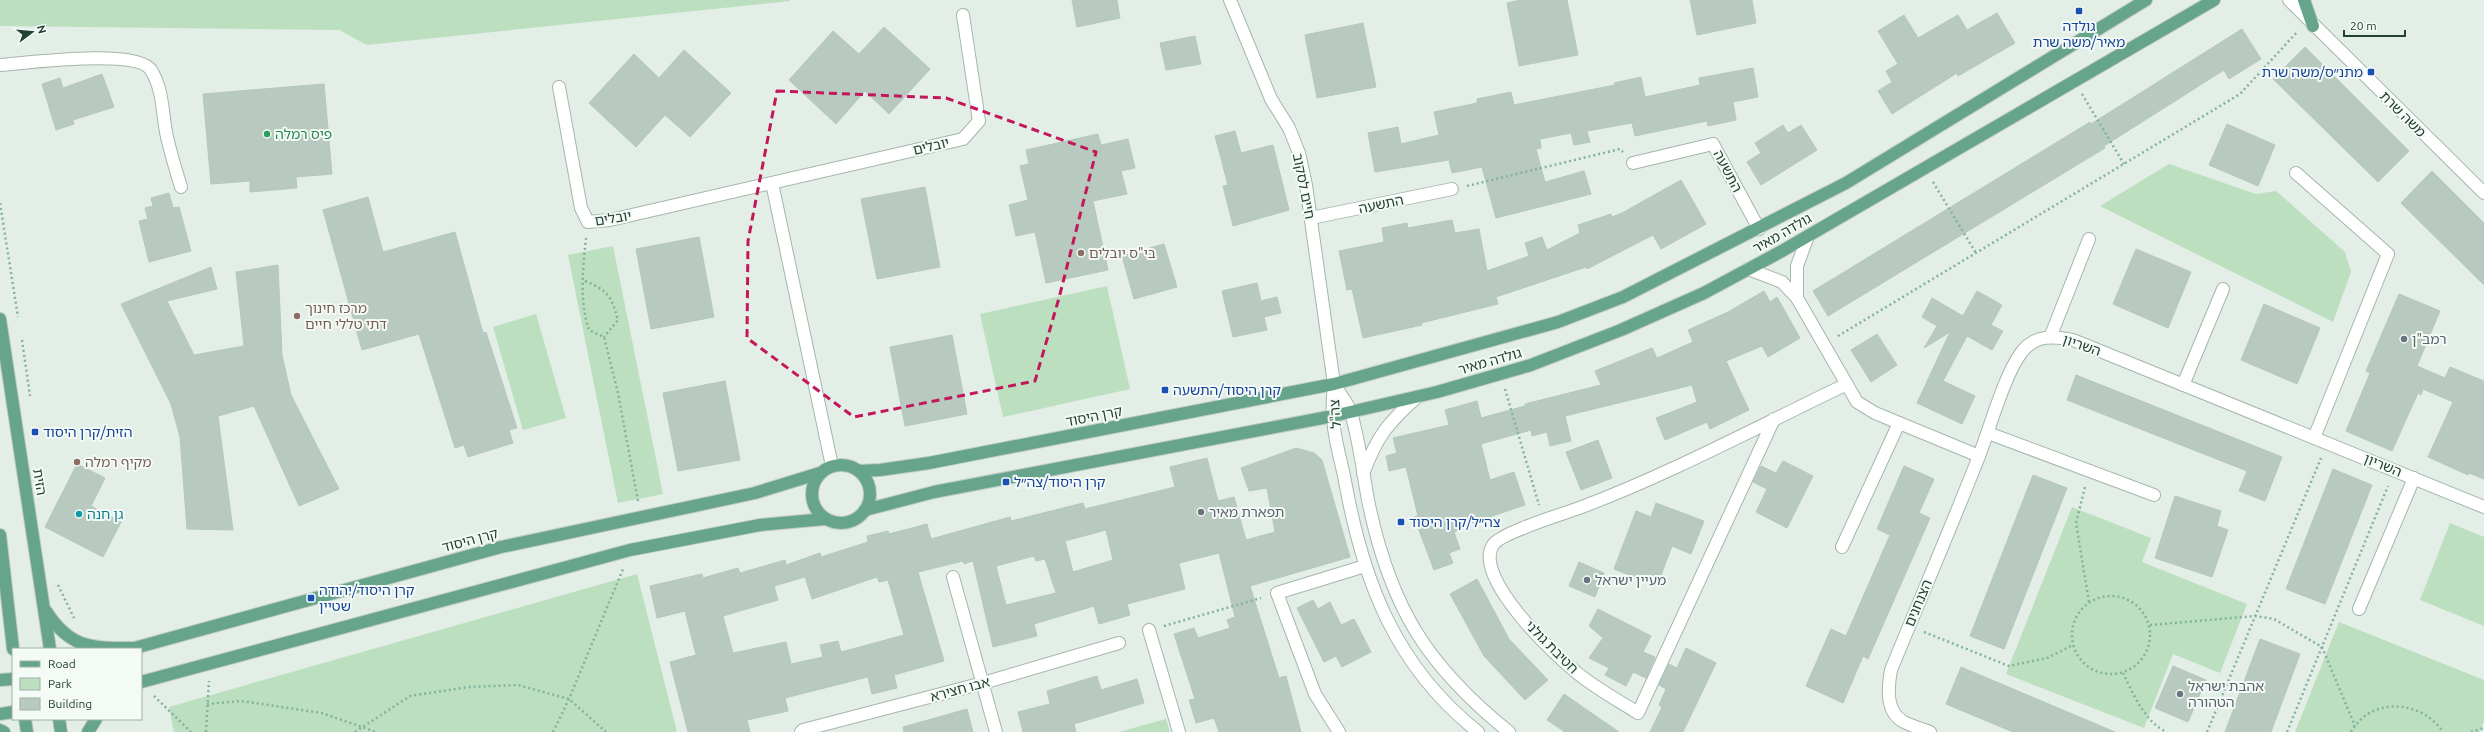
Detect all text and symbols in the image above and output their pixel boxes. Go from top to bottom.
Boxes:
marker: גולדה מאיר/משה שרת [2074,6,2084,16]
north arrow [12,12,52,52]
scale bar [2344,12,2405,38]
place label: גולדה מאיר/משה שרת [2033,18,2125,50]
text: 20 m [2350,19,2377,32]
text: N [35,24,49,35]
place label: מתנ״ס/משה שרת [2261,64,2363,80]
marker: מתנ״ס/משה שרת [2366,67,2376,77]
street label: משה שרת [2377,88,2429,140]
place label: פיס רמלה [275,126,332,142]
marker: פיס רמלה [262,129,272,139]
street label: יובלים [911,134,951,158]
street label: התשעה [1710,147,1746,195]
street label: חיים לסקוב [1290,152,1318,220]
street label: התשעה [1357,191,1405,217]
street label: יובלים [594,207,632,229]
street label: גולדה מאיר [1750,210,1814,256]
place label: בי"ס יובלים [1089,245,1156,261]
marker: בי"ס יובלים [1076,248,1086,258]
place label: מרכז חינוך דתי טללי חיים [305,300,387,332]
marker: מרכז חינוך דתי טללי חיים [292,311,302,321]
street label: השריון [2061,331,2103,359]
place label: רמב"ן [2412,331,2447,347]
marker: רמב"ן [2399,334,2409,344]
street label: גולדה מאיר [1457,344,1523,378]
place label: קרן היסוד/התשעה [1173,382,1281,398]
marker: קרן היסוד/התשעה [1160,385,1170,395]
street label: צה"ל [1326,399,1344,429]
street label: קרן היסוד [1064,403,1124,429]
place label: הזית/קרן היסוד [43,424,133,440]
marker: הזית/קרן היסוד [30,427,40,437]
street label: השריון [2362,450,2404,480]
place label: מקיף רמלה [85,454,152,470]
marker: מקיף רמלה [72,457,82,467]
street label: הזית [30,467,50,497]
place label: קרן היסוד/צה״ל [1014,474,1106,490]
marker: קרן היסוד/צה״ל [1001,477,1011,487]
place label: תפארת מאיר [1209,504,1284,520]
place label: גן חנה [87,506,123,522]
marker: תפארת מאיר [1196,507,1206,517]
marker: גן חנה [74,509,84,519]
place label: צה״ל/קרן היסוד [1409,514,1501,530]
marker: צה״ל/קרן היסוד [1396,517,1406,527]
street label: קרן היסוד [440,525,500,555]
place label: מעיין ישראל [1595,572,1666,588]
marker: מעיין ישראל [1582,575,1592,585]
street label: הצנחנים [1901,577,1935,629]
place label: קרן היסוד/יהודה שטיין [319,582,415,614]
marker: קרן היסוד/יהודה שטיין [306,593,316,603]
street label: חטיבת גולני [1522,617,1582,677]
legend [12,648,142,720]
text: Road [48,657,76,670]
street label: אבו חצירא [928,673,992,705]
text: Park [48,677,72,690]
place label: אהבת ישראל הטהורה [2188,678,2264,710]
marker: אהבת ישראל הטהורה [2175,689,2185,699]
text: Building [48,697,92,710]

